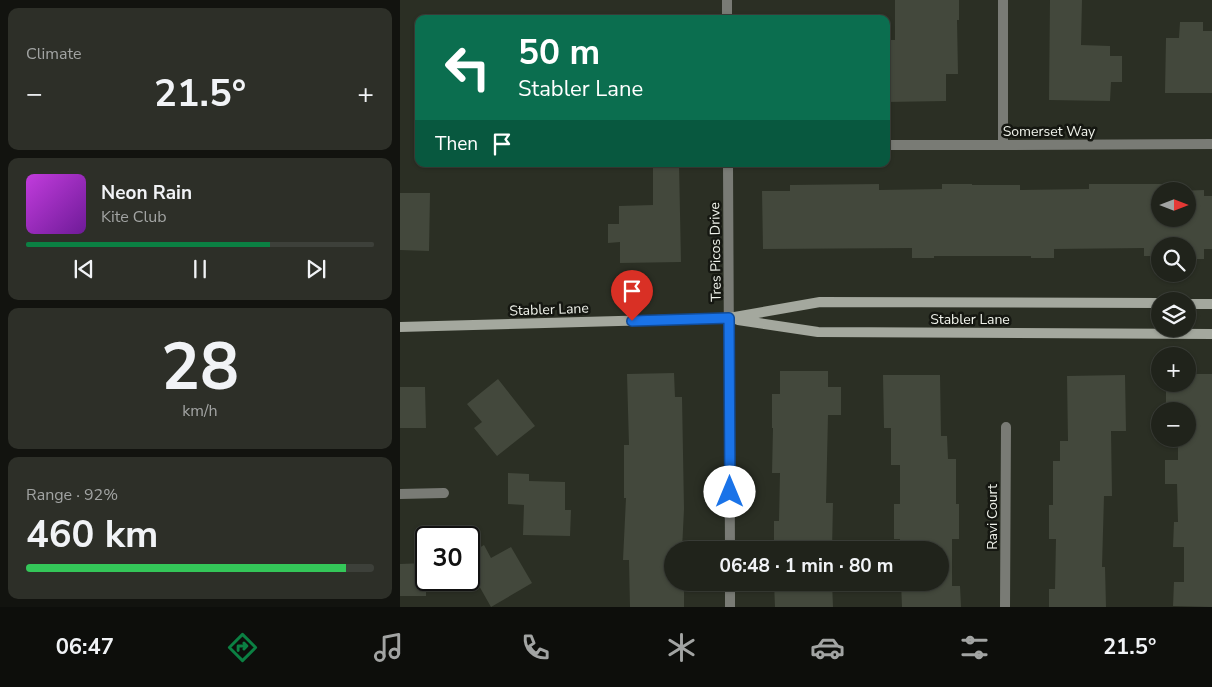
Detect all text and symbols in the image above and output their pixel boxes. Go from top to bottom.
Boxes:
text: 50 m [518,29,600,76]
icon: left [435,35,500,100]
text: Climate [26,43,81,65]
text: 21.5° [154,68,246,119]
text: Stabler Lane [518,74,643,104]
text: − [26,75,43,113]
text: + [357,75,374,113]
street label: Somerset Way [1003,122,1096,141]
icon: arrive [488,130,516,158]
text: Then [435,131,478,157]
text: Neon Rain [101,180,192,206]
north arrow [1151,182,1196,228]
map controls [1151,182,1196,447]
street label: Tres Picos Drive [705,202,726,302]
text: Kite Club [101,206,167,228]
button: search [1151,237,1196,282]
icon: previous [70,255,98,283]
icon: pause [186,255,214,283]
icon: next [302,255,330,283]
pin [611,270,653,321]
icon: arrive [618,277,646,305]
button: layers [1151,292,1196,337]
street label: Stabler Lane [509,299,589,320]
street label: Stabler Lane [930,310,1010,329]
text: 28 [161,323,239,412]
button: + [1151,347,1196,392]
text: km/h [182,400,218,422]
button: − [1151,402,1196,447]
position arrow [703,465,755,517]
text: Range · 92% [26,484,118,506]
street label: Ravi Court [983,484,1002,550]
text: 460 km [26,509,158,560]
speed limit sign: 30 [415,526,480,591]
text: 06:48 · 1 min · 80 m [719,553,894,579]
icon: directions [225,630,260,665]
icon: music [371,630,406,665]
icon: phone [518,630,553,665]
icon: climate [664,630,699,665]
icon: car [810,630,845,665]
icon: filters [957,630,992,665]
text: 06:47 [56,632,114,662]
text: 21.5° [1103,632,1156,662]

